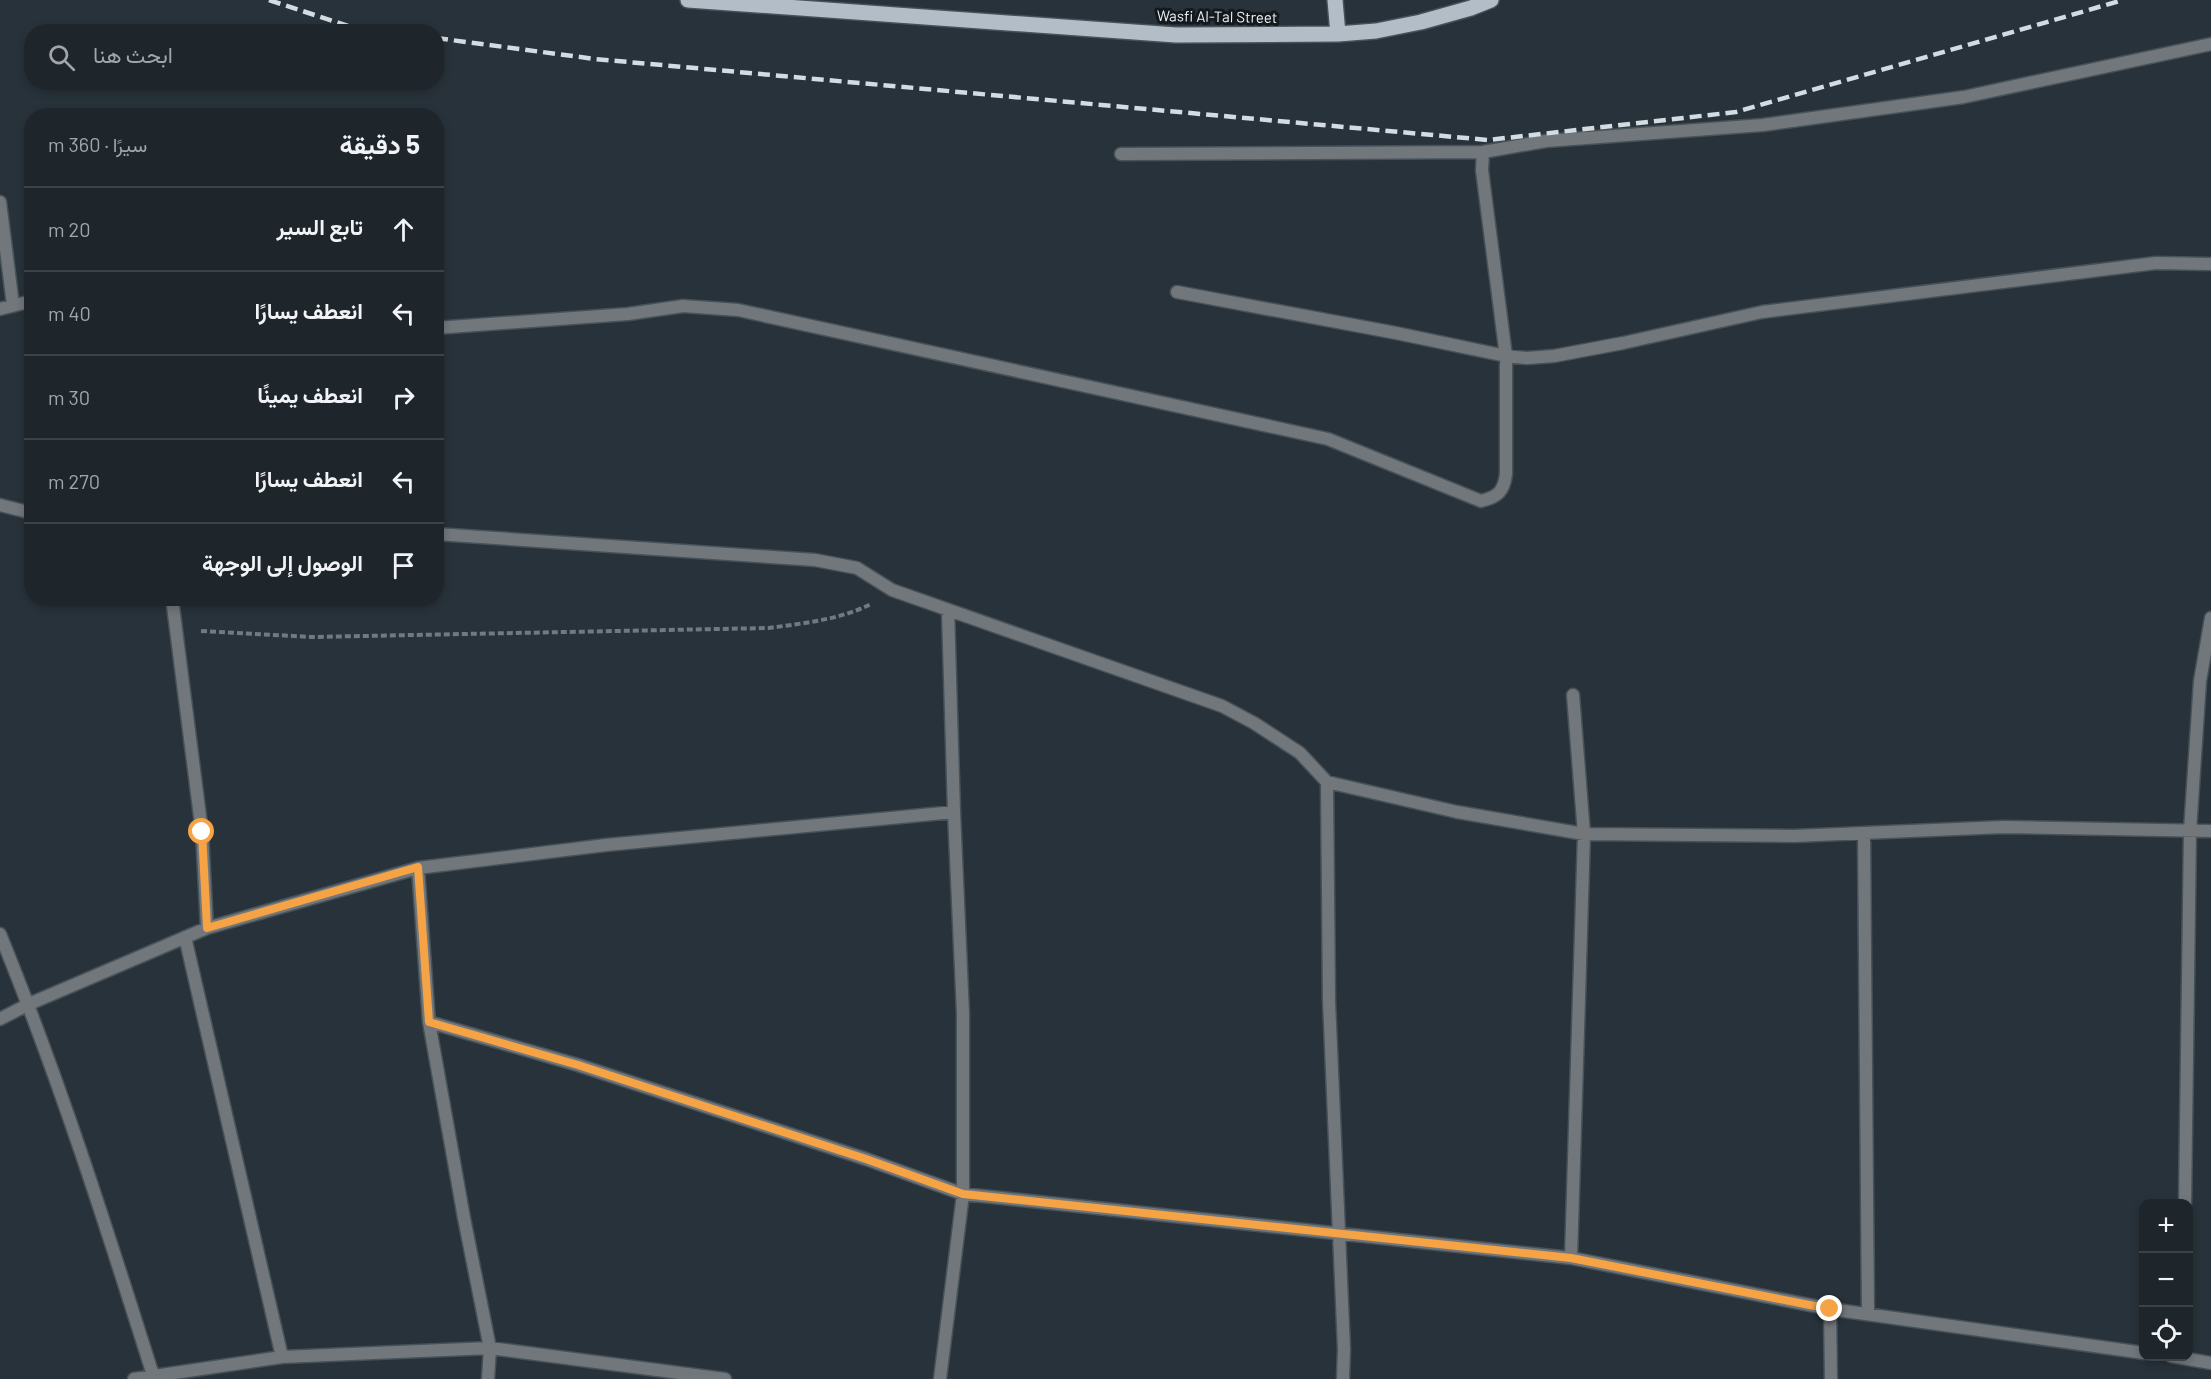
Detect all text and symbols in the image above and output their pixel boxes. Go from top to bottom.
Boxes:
street label: Wasfi Al-Tal Street [1157,6,1277,26]
search box [24,24,444,90]
icon: search [45,41,78,74]
text: ابحث هنا [93,41,173,67]
text: 5 دقيقة [339,128,420,159]
text: سيرًا · 360 m [48,132,147,156]
text: تابع السير [277,213,363,239]
icon: ahead [387,213,420,246]
text: 20 m [48,217,91,241]
text: انعطف يسارًا [254,297,363,323]
icon: left [387,297,420,330]
text: 40 m [48,301,91,325]
text: انعطف يمينًا [257,381,363,407]
icon: right [387,381,420,414]
text: 30 m [48,385,90,409]
text: انعطف يسارًا [254,465,363,491]
icon: left [387,465,420,498]
text: 270 m [48,469,100,493]
text: الوصول إلى الوجهة [202,549,363,575]
icon: arrive [387,549,420,582]
route start [188,818,214,844]
map controls [2139,1199,2193,1361]
button: + [2139,1199,2193,1253]
button: − [2139,1253,2193,1307]
route end [1816,1295,1842,1321]
button: locate [2139,1307,2193,1361]

